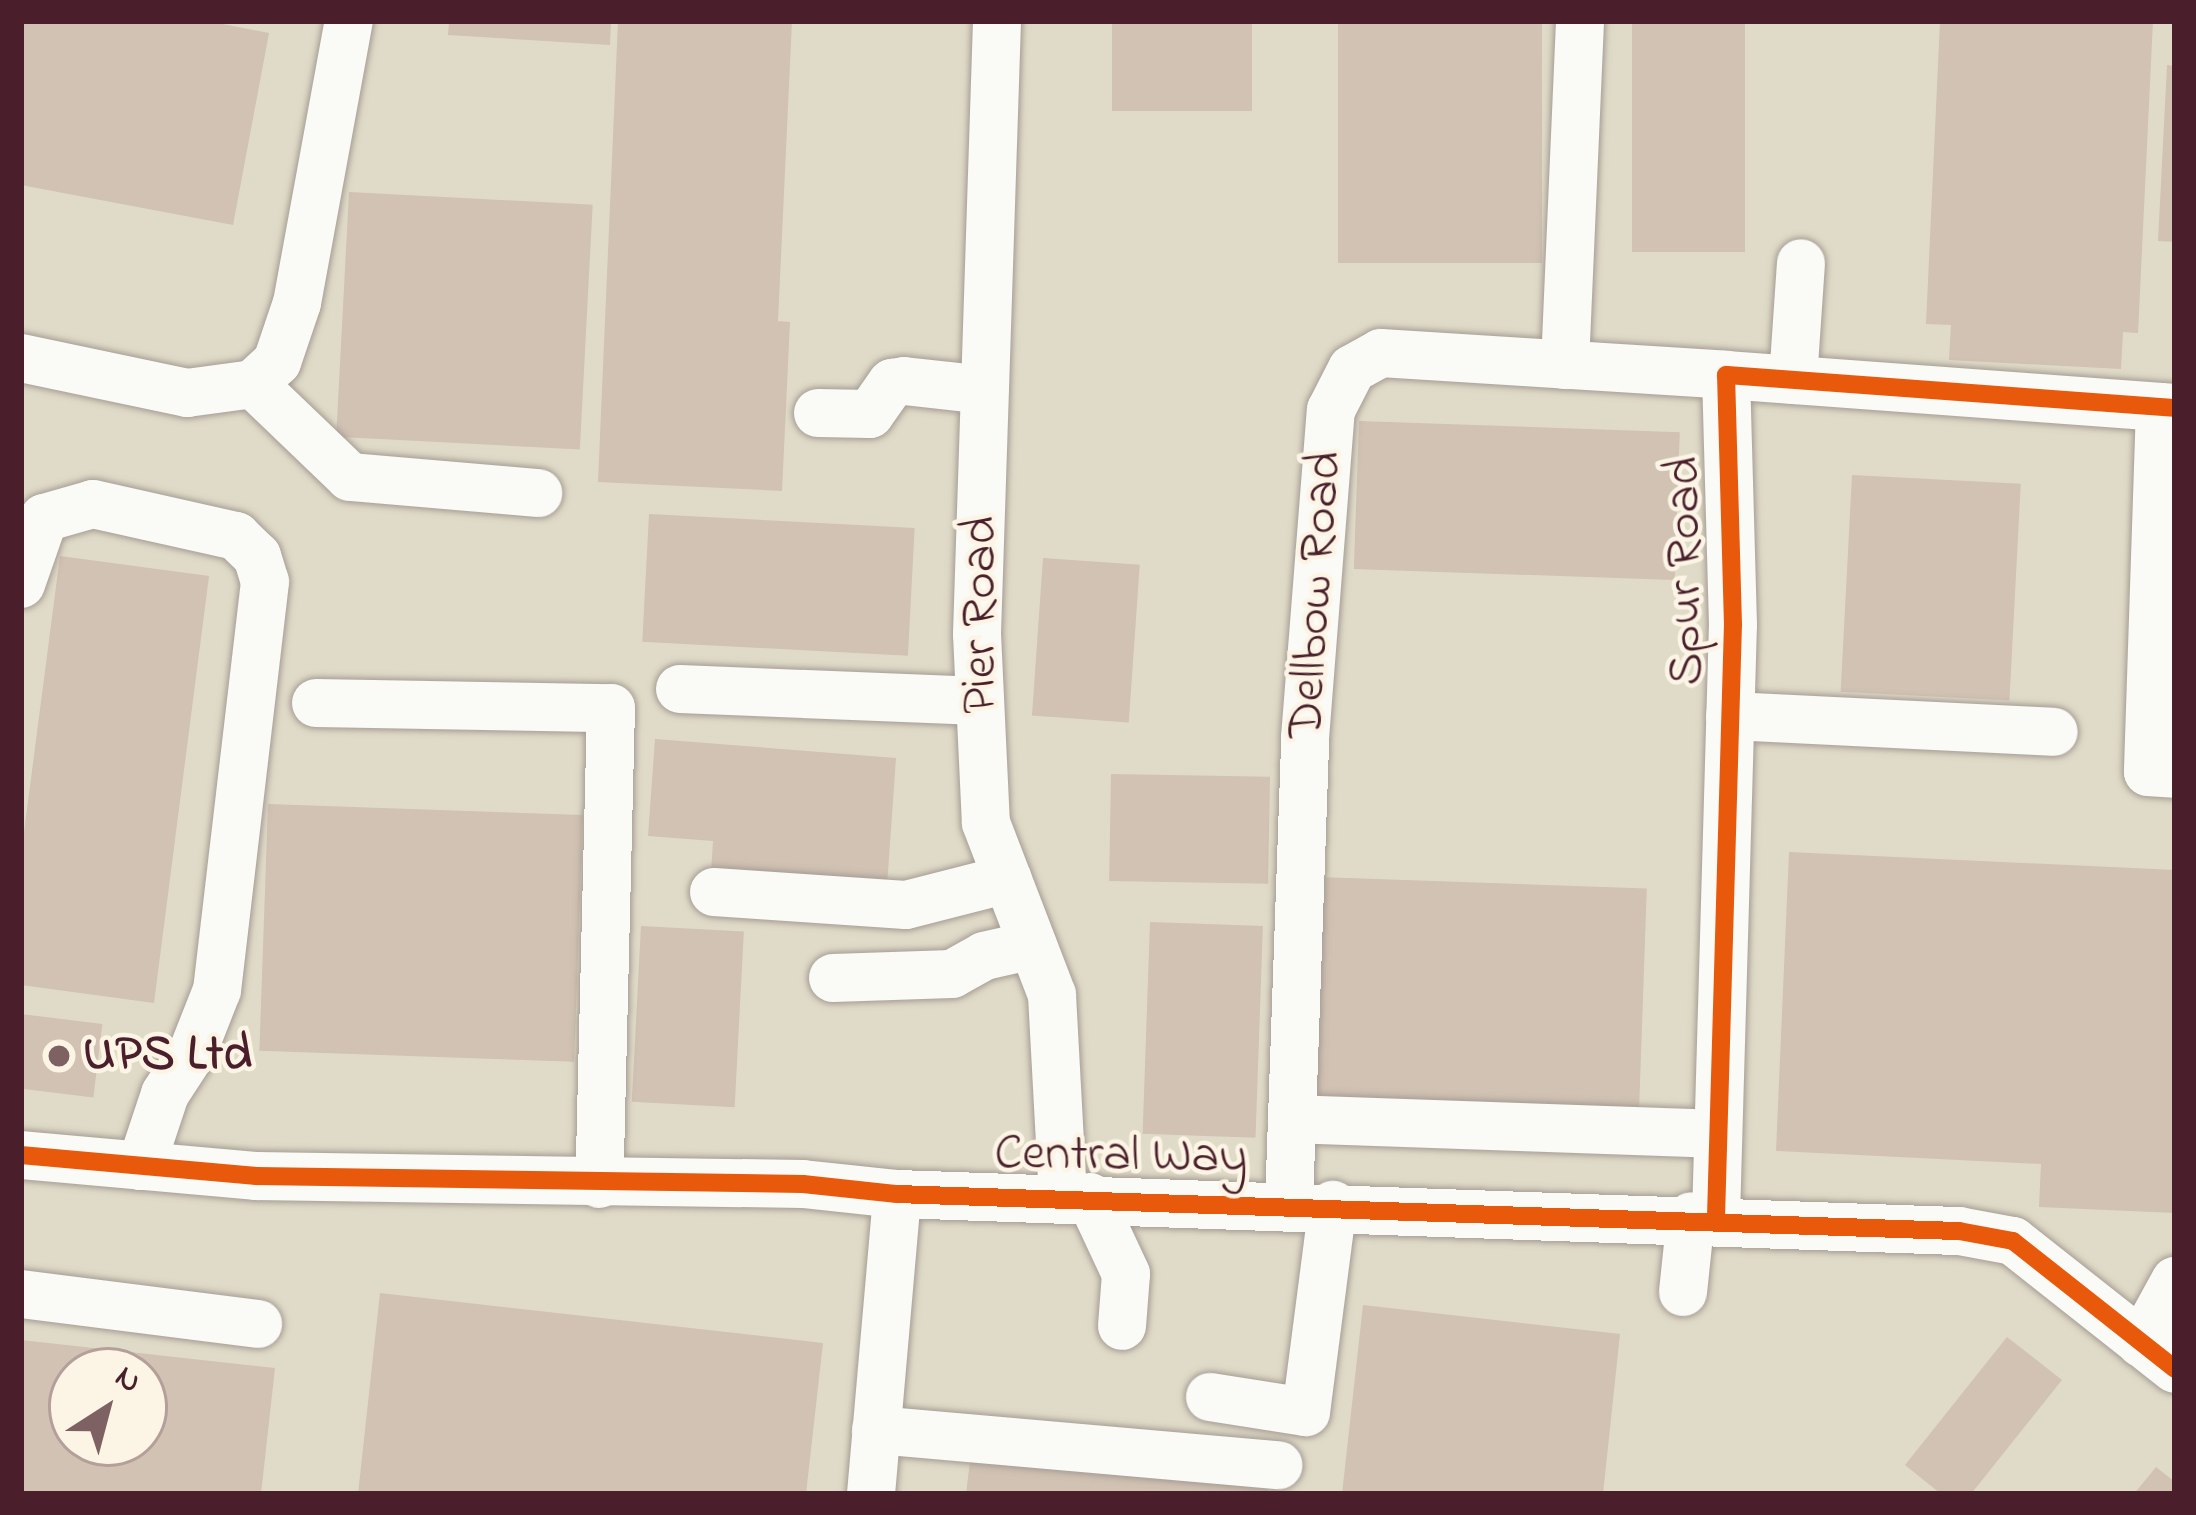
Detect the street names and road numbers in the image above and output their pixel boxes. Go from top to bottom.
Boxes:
street label: Dellbow Road [1276,449,1358,741]
street label: Spur Road [1654,456,1720,686]
street label: Pier Road [951,516,1013,714]
street label: Central Way [994,1124,1248,1190]

